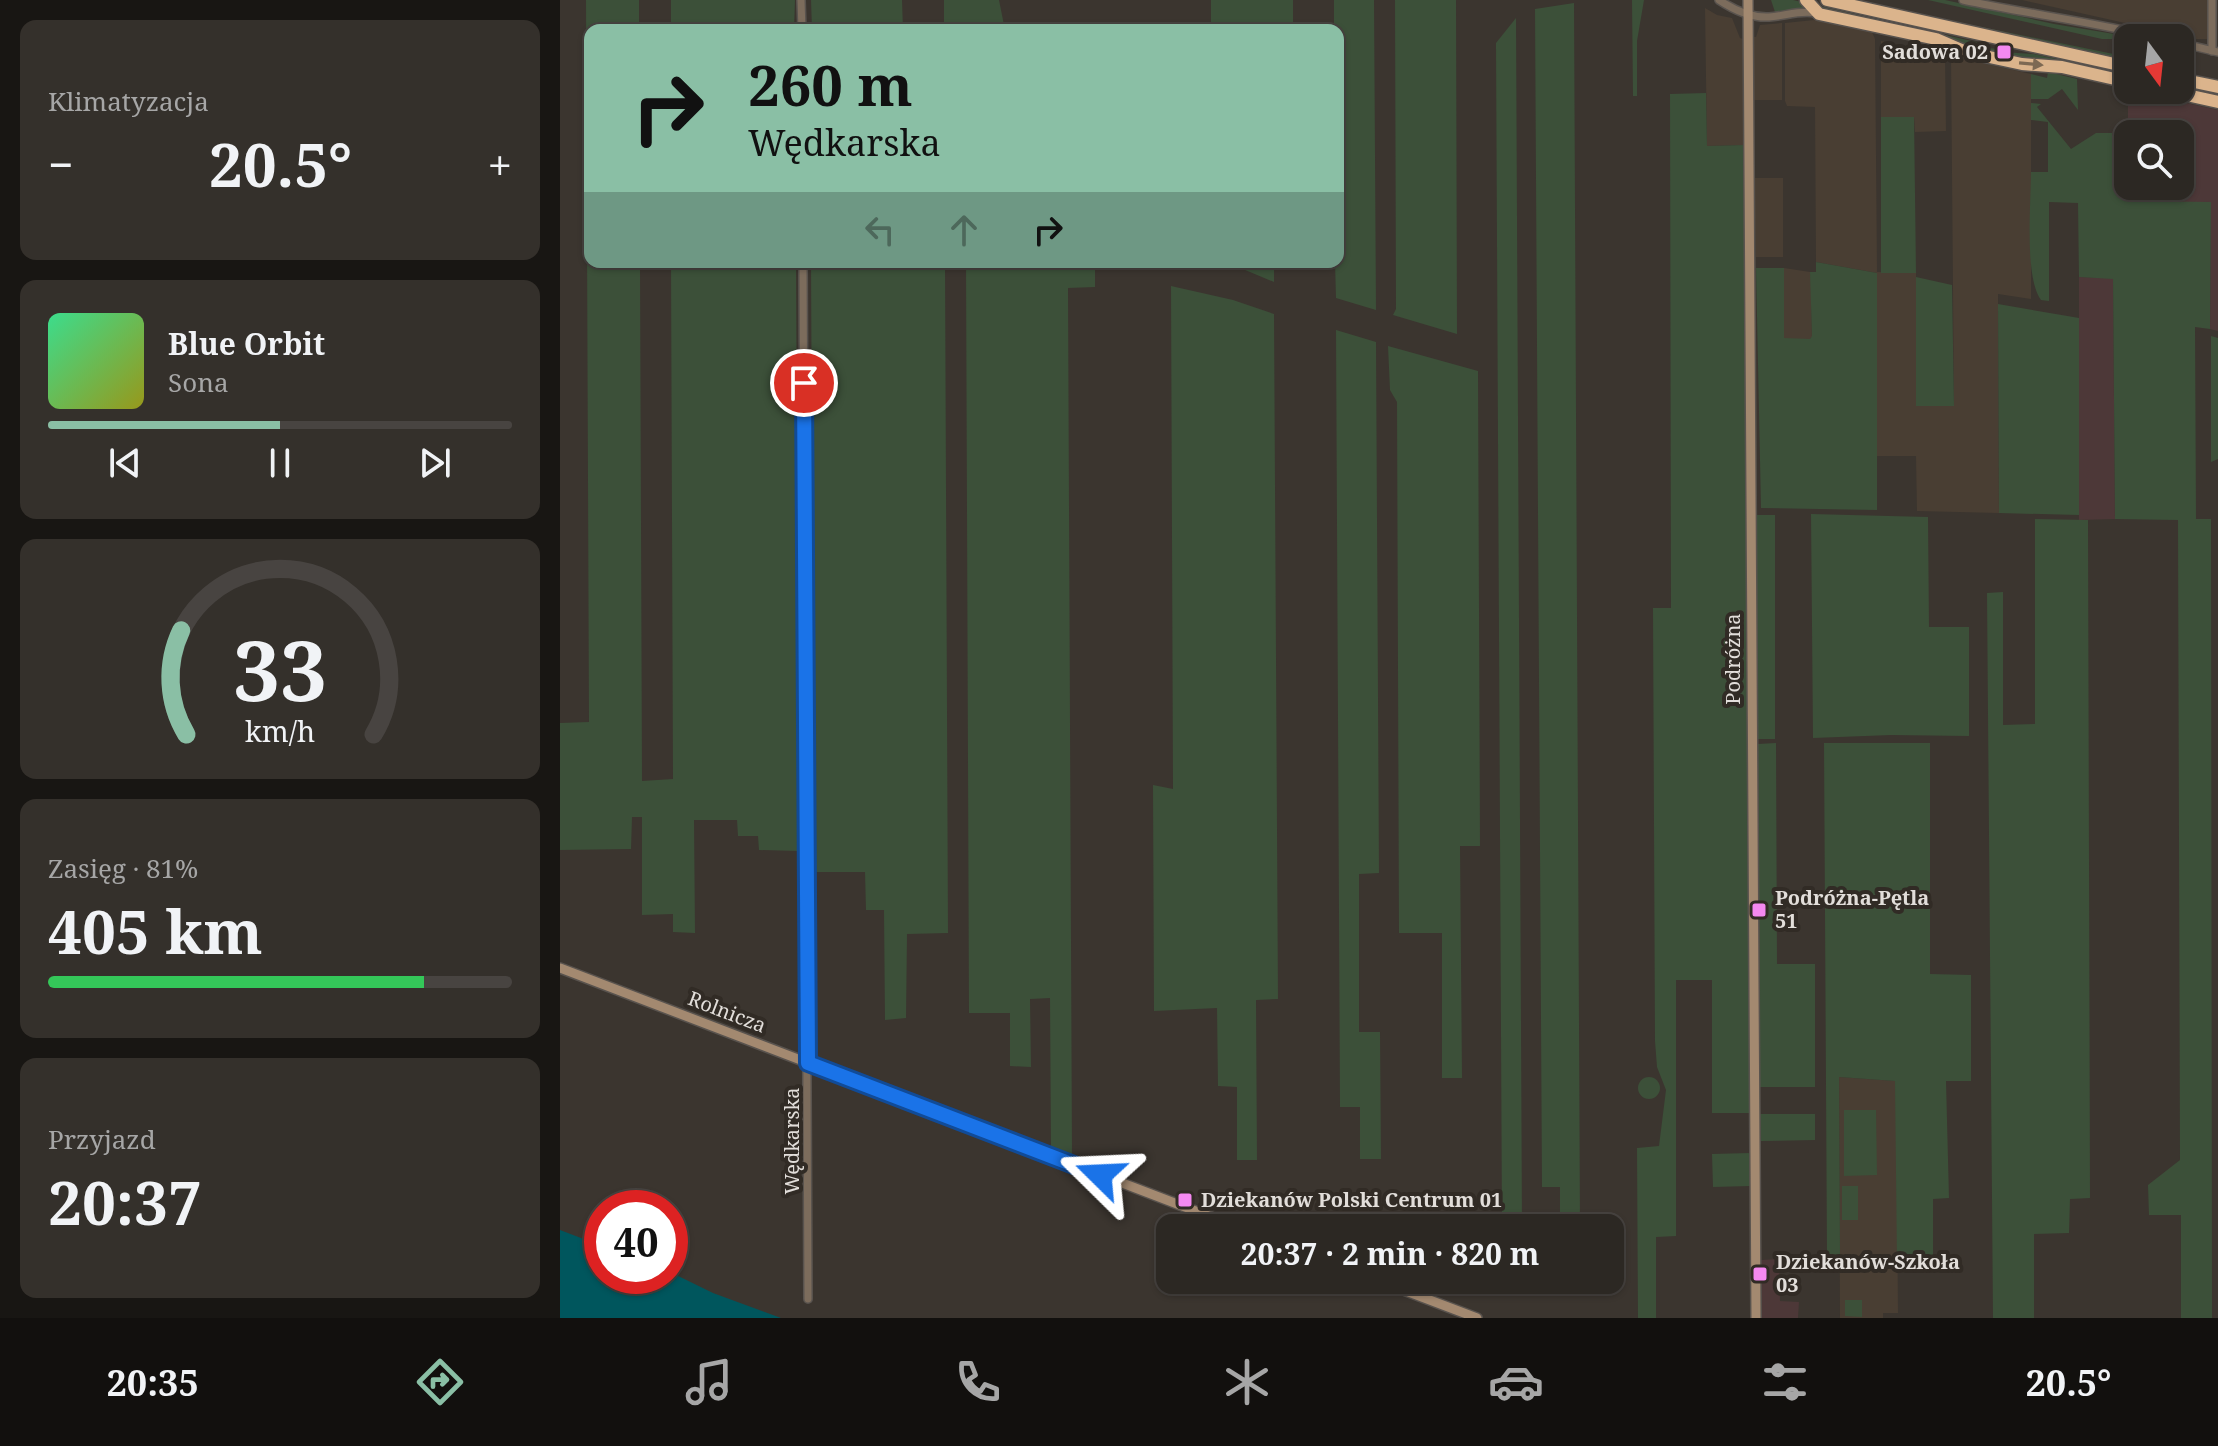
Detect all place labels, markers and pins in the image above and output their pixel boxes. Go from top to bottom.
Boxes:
place label: Sadowa 02 [1882,38,1988,65]
marker: Sadowa 02 [1995,43,2013,61]
pin [770,349,838,417]
place label: Podróżna-Pętla 51 [1775,884,1929,934]
marker: Podróżna-Pętla 51 [1750,901,1768,919]
place label: Dziekanów Polski Centrum 01 [1201,1186,1502,1213]
marker: Dziekanów Polski Centrum 01 [1176,1191,1194,1209]
place label: Dziekanów-Szkoła 03 [1776,1248,1960,1298]
marker: Dziekanów-Szkoła 03 [1751,1265,1769,1283]

